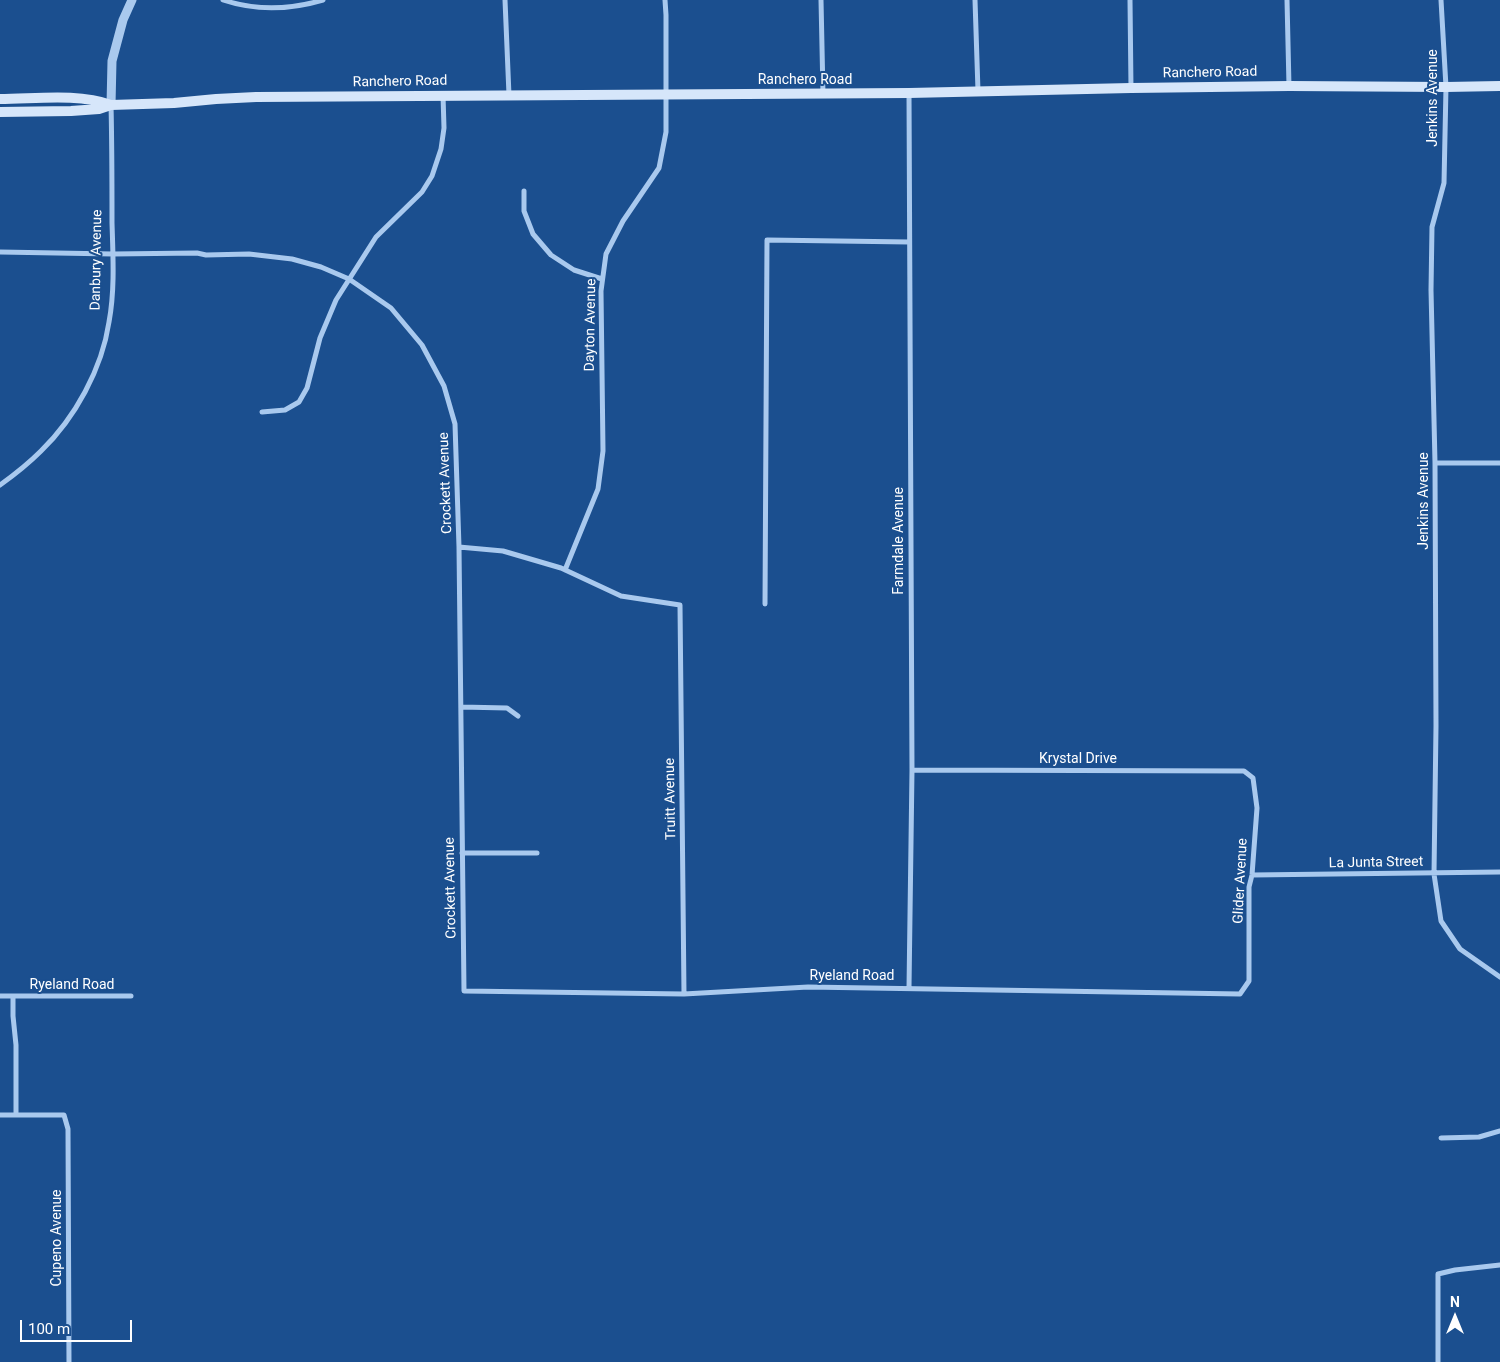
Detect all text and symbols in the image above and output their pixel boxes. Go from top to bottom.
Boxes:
street label: Jenkins Avenue [1425,49,1441,147]
street label: Ranchero Road [1163,64,1257,82]
street label: Ranchero Road [758,72,852,88]
street label: Ranchero Road [353,73,447,91]
street label: Danbury Avenue [88,209,106,311]
street label: Dayton Avenue [582,278,600,372]
street label: Crockett Avenue [436,432,456,534]
street label: Jenkins Avenue [1416,452,1432,550]
street label: Farmdale Avenue [891,487,907,595]
street label: Krystal Drive [1039,751,1117,767]
street label: Truitt Avenue [662,758,680,840]
street label: Crockett Avenue [442,837,460,939]
street label: Glider Avenue [1230,838,1252,924]
street label: La Junta Street [1329,854,1423,872]
street label: Ryeland Road [810,968,894,984]
street label: Ryeland Road [30,977,114,993]
street label: Cupeno Avenue [49,1189,65,1287]
north arrow [1430,1292,1480,1342]
text: N [1450,1294,1460,1310]
scale bar [22,1310,135,1342]
text: 100 m [28,1320,70,1338]

